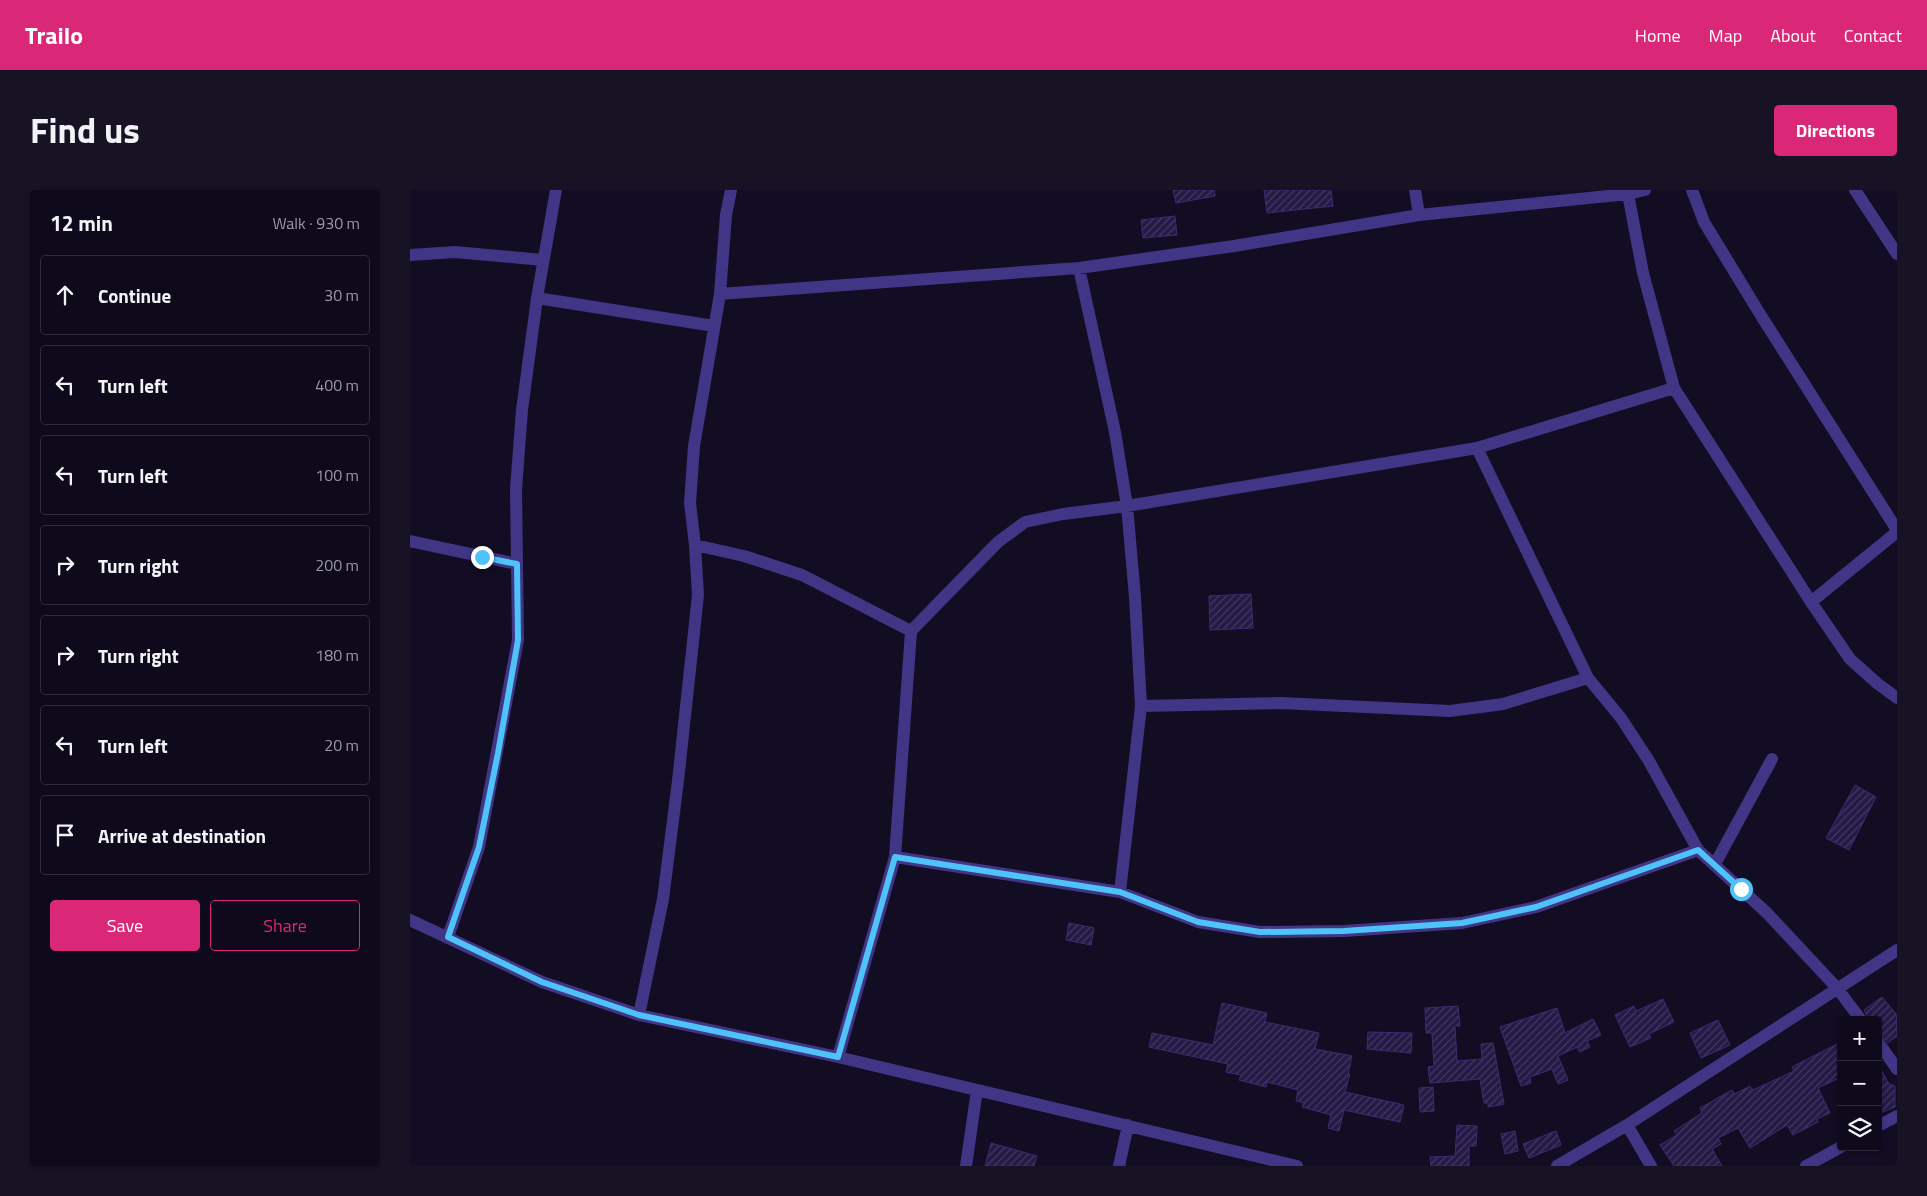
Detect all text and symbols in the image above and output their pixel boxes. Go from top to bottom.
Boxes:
text: Trailo [25,17,83,53]
text: Home [1635,22,1681,49]
text: Map [1709,22,1742,49]
text: About [1770,22,1816,49]
text: Contact [1844,22,1902,49]
text: Find us [30,103,140,157]
button: Directions [1774,105,1897,156]
text: 12 min [50,207,113,239]
text: Walk · 930 m [272,211,360,235]
icon: ahead [51,281,79,309]
text: Continue [98,281,171,310]
text: 30 m [324,283,359,307]
icon: left [51,371,79,399]
text: Turn left [98,371,168,400]
text: 400 m [315,373,359,397]
icon: left [51,461,79,489]
text: Turn left [98,461,168,490]
text: 100 m [315,463,359,487]
route end [471,546,494,569]
icon: right [51,551,79,579]
text: Turn right [98,551,179,580]
text: 200 m [315,553,359,577]
icon: right [51,641,79,669]
text: Turn right [98,641,179,670]
text: 180 m [315,643,359,667]
icon: left [51,731,79,759]
text: Turn left [98,731,168,760]
text: 20 m [324,733,359,757]
icon: arrive [51,821,79,849]
text: Arrive at destination [98,821,266,850]
route start [1730,878,1753,901]
button: Save [50,900,200,951]
button: Share [210,900,360,951]
map controls [1837,1016,1882,1151]
button: + [1837,1016,1882,1061]
button: − [1837,1061,1882,1106]
button: layers [1837,1106,1882,1151]

